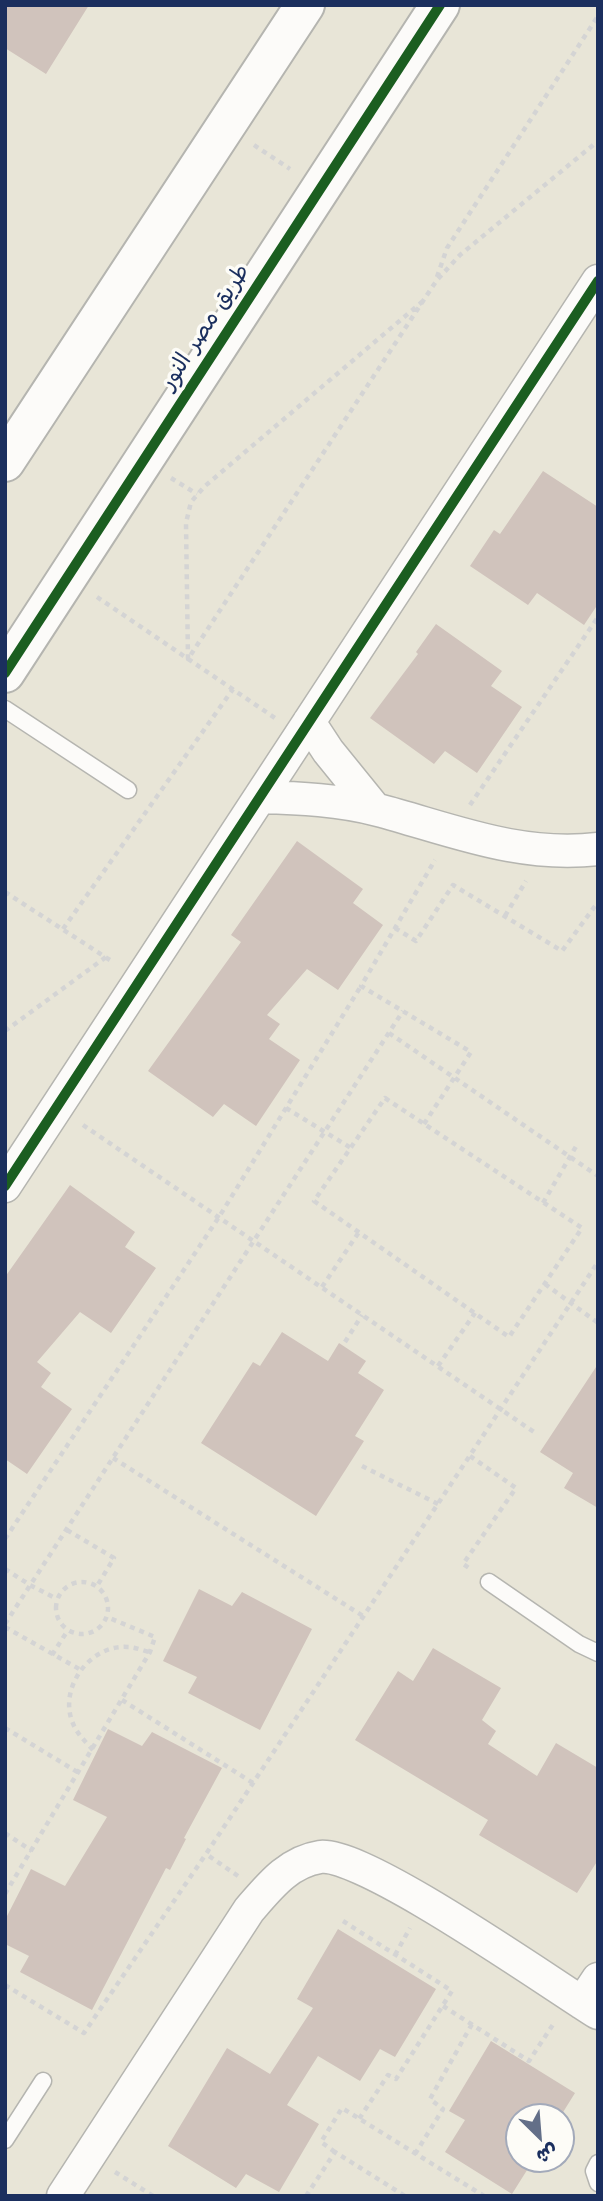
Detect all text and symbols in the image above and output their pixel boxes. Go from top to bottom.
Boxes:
street label: طريق مصر النور [154,259,256,395]
north arrow [505,2103,575,2173]
text: ش [533,2138,563,2172]

